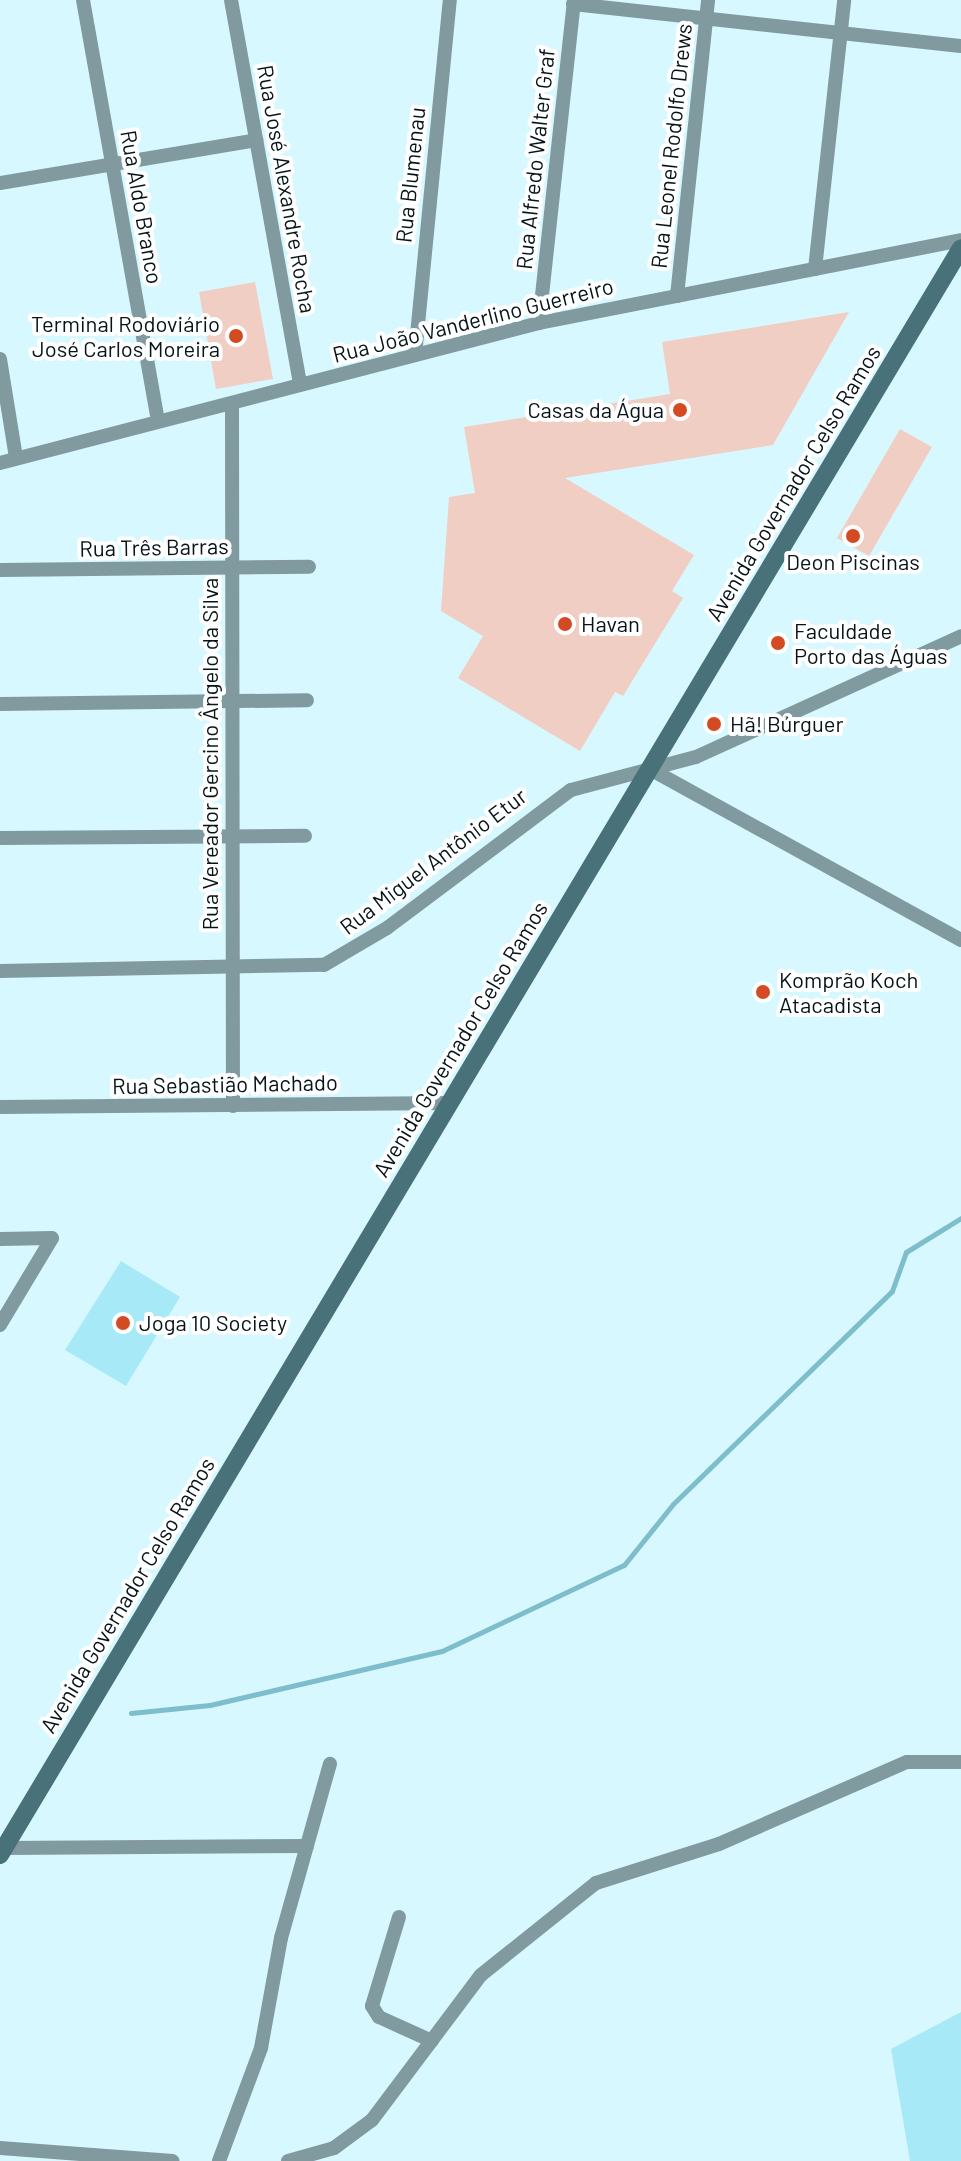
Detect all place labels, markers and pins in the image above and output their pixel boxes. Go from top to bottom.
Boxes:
place label: Terminal Rodoviário José Carlos Moreira [31,310,220,362]
marker: Terminal Rodoviário José Carlos Moreira [227,327,245,345]
place label: Casas da Água [527,397,664,423]
marker: Casas da Água [671,401,689,419]
marker: Deon Piscinas [844,527,862,545]
place label: Deon Piscinas [786,549,920,575]
place label: Havan [581,611,640,637]
marker: Havan [556,615,574,633]
place label: Faculdade Porto das Águas [794,617,948,668]
marker: Faculdade Porto das Águas [769,634,787,652]
place label: Hã! Búrguer [730,711,843,737]
marker: Hã! Búrguer [705,715,723,733]
place label: Komprão Koch Atacadista [779,966,918,1018]
marker: Komprão Koch Atacadista [754,983,772,1001]
place label: Joga 10 Society [139,1310,287,1336]
marker: Joga 10 Society [114,1314,132,1332]

